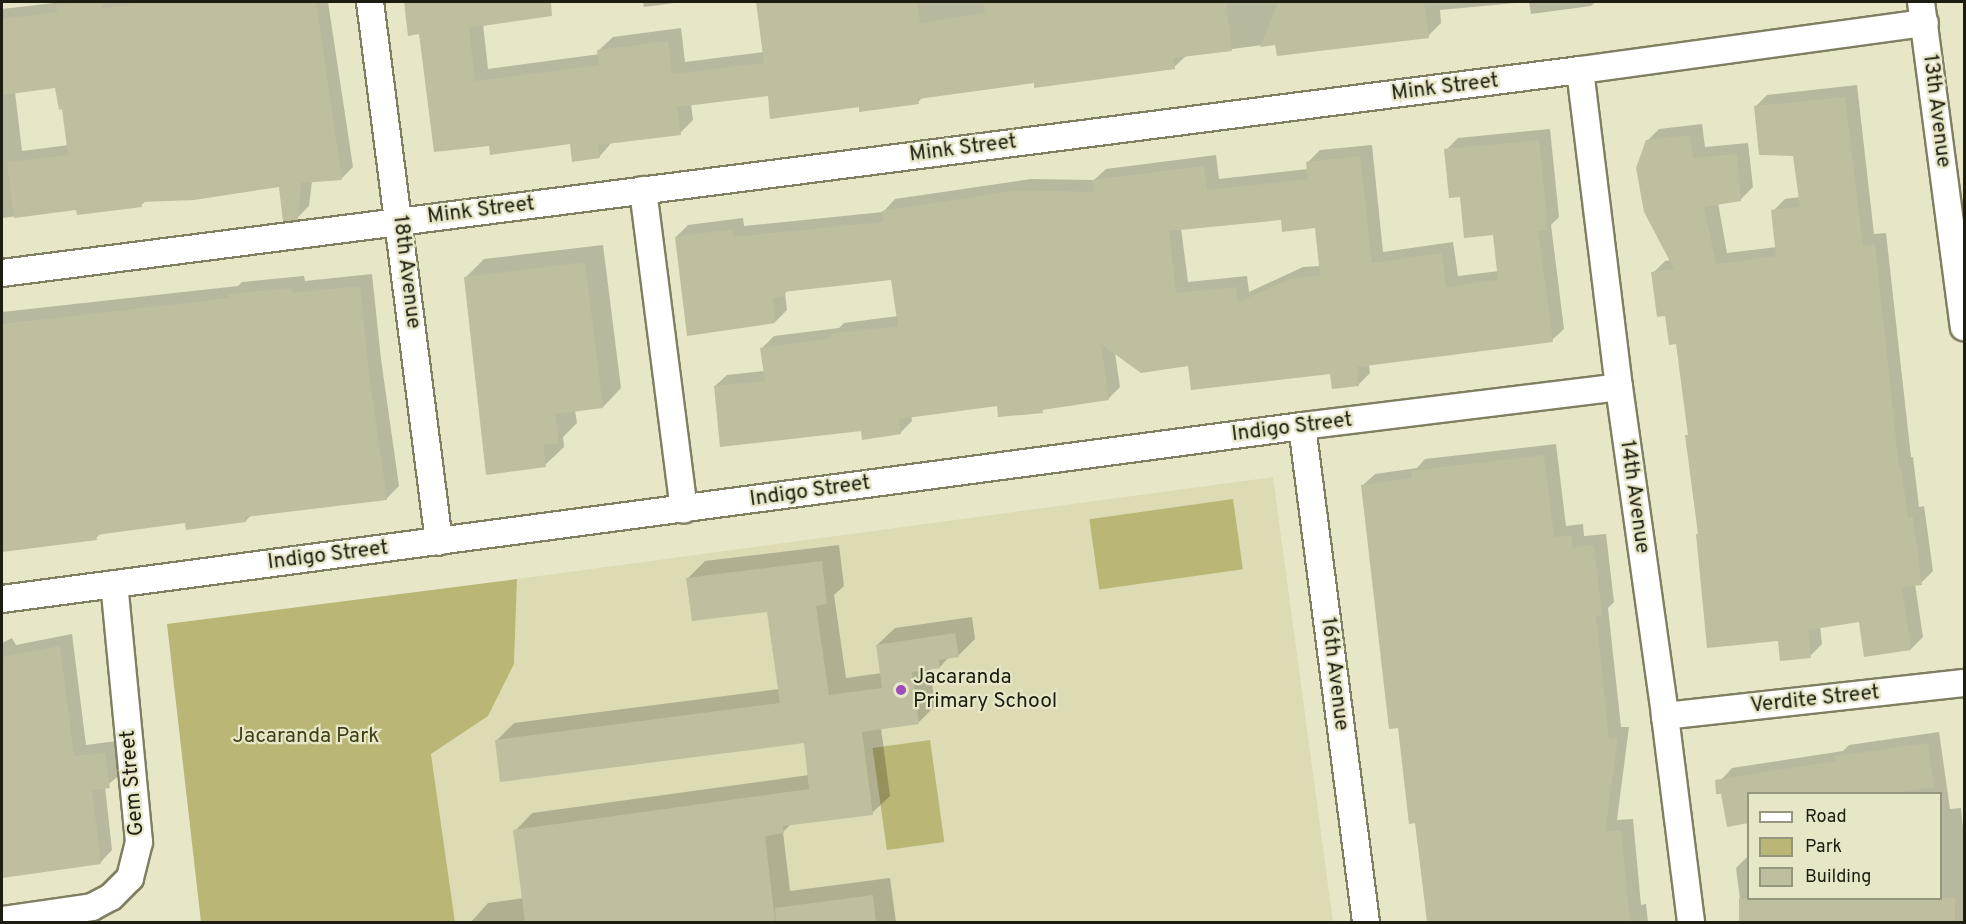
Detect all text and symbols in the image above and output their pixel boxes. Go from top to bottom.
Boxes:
street label: 13th Avenue [1917,53,1955,169]
street label: Mink Street [1390,69,1500,107]
street label: Mink Street [908,130,1018,168]
street label: Mink Street [426,192,536,230]
street label: 18th Avenue [387,214,425,330]
street label: Indigo Street [1230,408,1354,448]
street label: 14th Avenue [1614,438,1654,556]
street label: Indigo Street [748,471,872,513]
street label: Indigo Street [266,536,390,576]
street label: 16th Avenue [1314,615,1354,733]
place label: Jacaranda Primary School [913,665,1057,715]
street label: Verdite Street [1749,681,1881,719]
marker: Jacaranda Primary School [894,683,908,697]
park label: Jacaranda Park [233,724,379,750]
street label: Gem Street [116,729,150,837]
legend [1747,792,1942,900]
text: Road [1805,806,1847,829]
text: Park [1805,836,1842,859]
text: Building [1805,866,1871,889]

